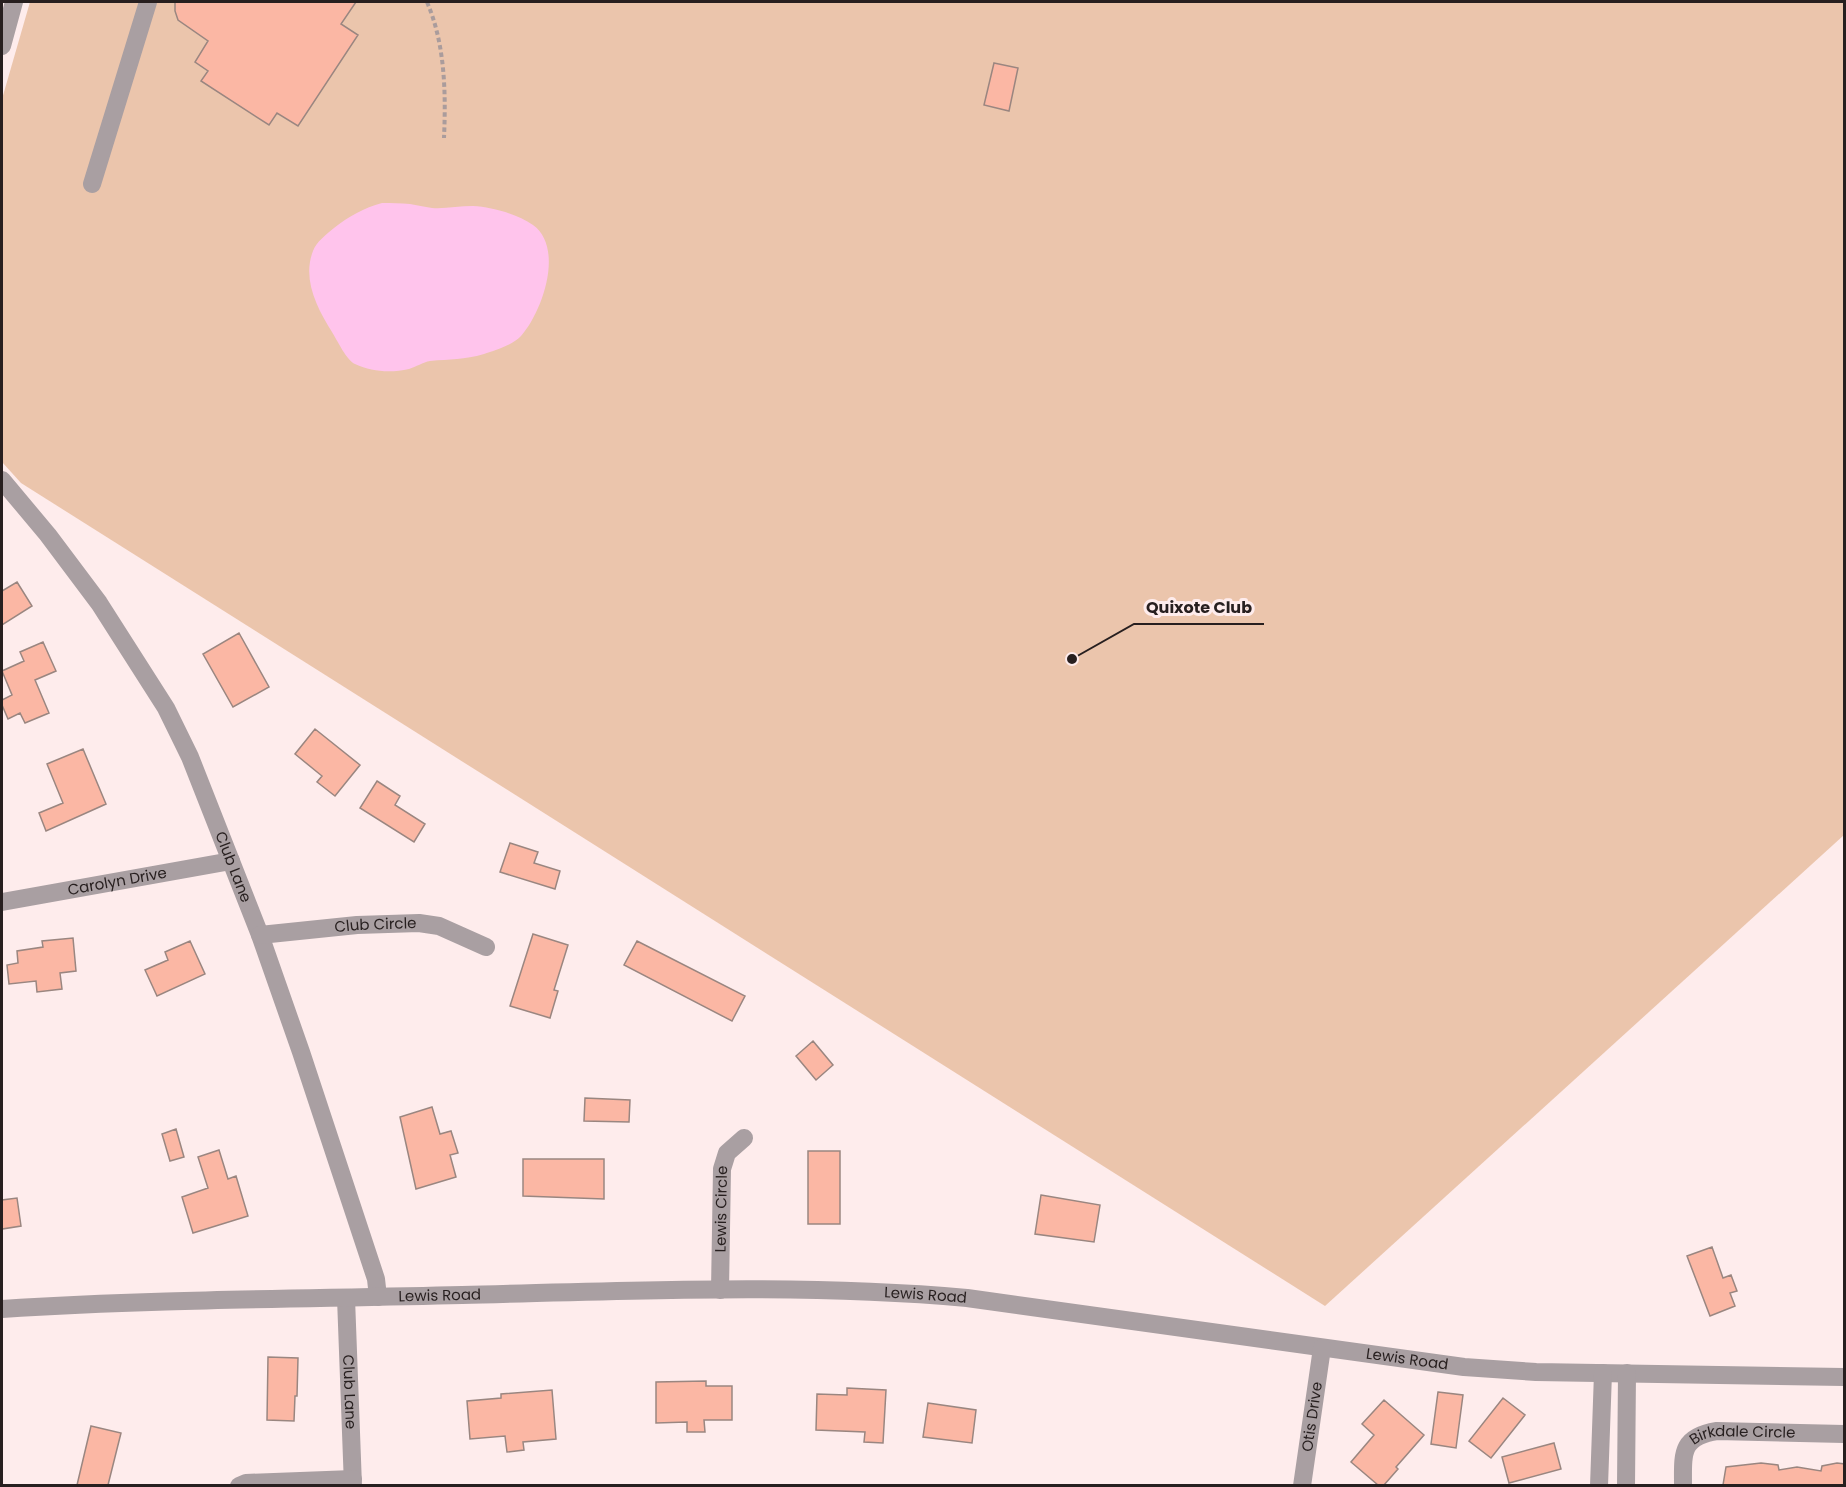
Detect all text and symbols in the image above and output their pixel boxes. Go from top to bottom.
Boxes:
callout: Quixote Club [1134,590,1264,624]
text: Quixote Club [1146,596,1252,619]
street label: Club Lane [210,828,257,905]
street label: Carolyn Drive [66,862,168,900]
street label: Club Circle [333,912,417,937]
street label: Lewis Circle [710,1165,732,1253]
street label: Lewis Road [884,1281,968,1308]
street label: Lewis Road [398,1284,481,1306]
street label: Lewis Road [1365,1343,1450,1375]
street label: Club Lane [338,1354,362,1430]
street label: Otis Drive [1296,1380,1327,1453]
street label: Birkdale Circle [1685,1420,1796,1449]

